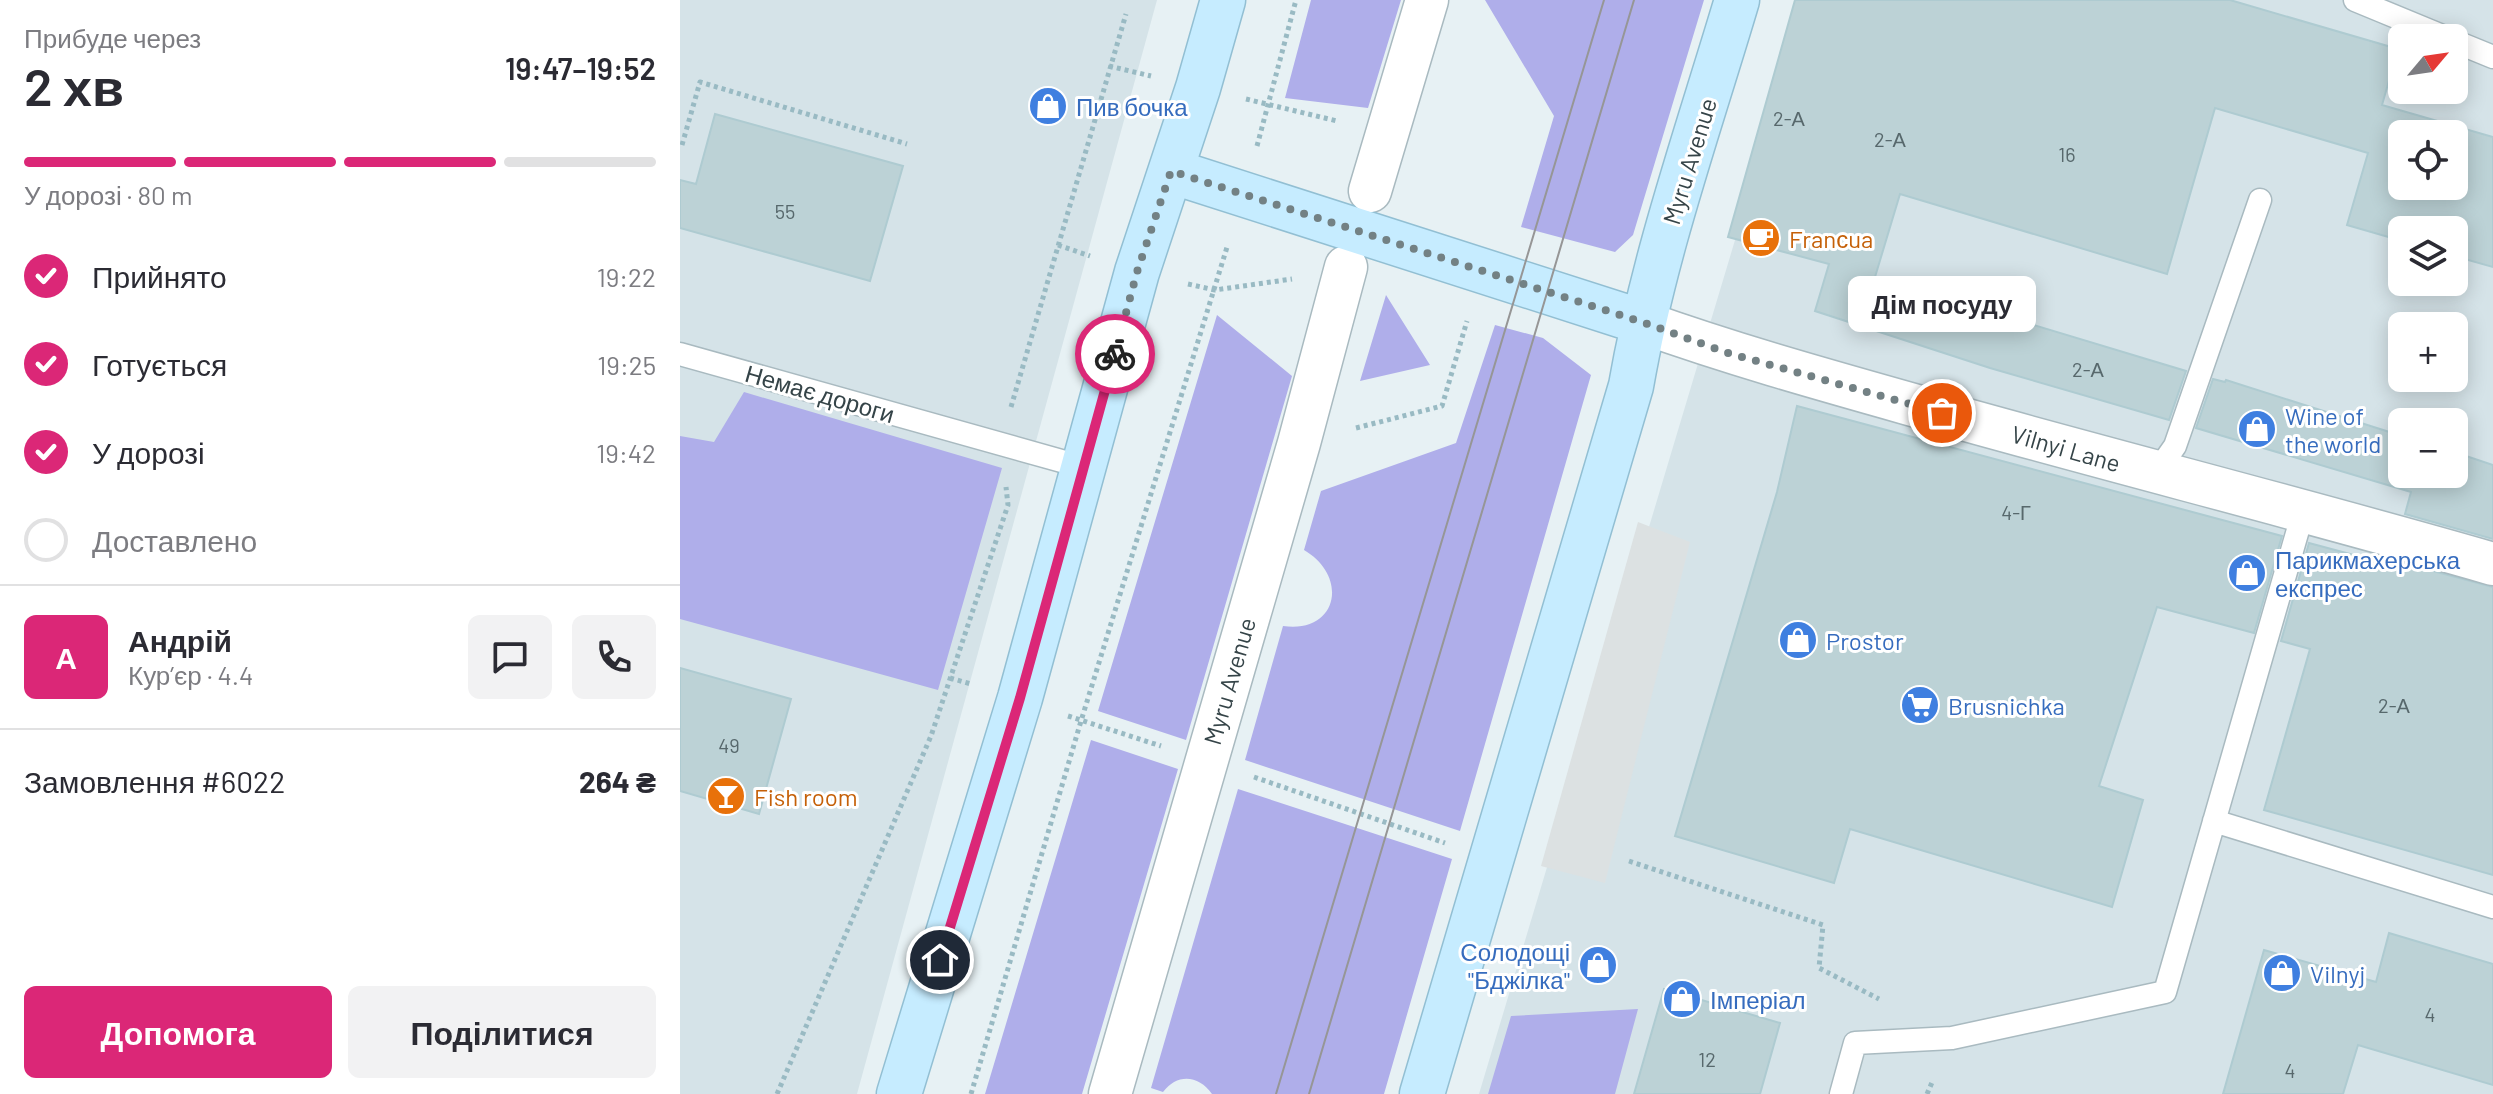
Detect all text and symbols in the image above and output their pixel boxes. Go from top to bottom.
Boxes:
text: Прибуде через [24,22,201,53]
north arrow [2388,24,2468,104]
map controls [2388,24,2468,488]
text: 19:47–19:52 [505,50,656,86]
text: 2 хв [24,54,124,116]
shop icon: Пив бочка [1027,85,1069,127]
place label: Пив бочка [1076,92,1188,121]
street label: Myru Avenue [1656,94,1722,228]
house number: 2-А [1773,106,1806,130]
button: locate [2388,120,2468,200]
house number: 2-А [1874,127,1907,151]
house number: 16 [2058,142,2076,166]
text: У дорозі · 80 m [24,179,192,210]
house number: 55 [775,199,795,223]
button: layers [2388,216,2468,296]
cafe icon: Franсua [1740,217,1782,259]
place label: Franсua [1789,224,1873,253]
icon: check [24,254,68,298]
text: Прийнято [92,258,227,294]
text: 19:22 [597,261,656,292]
callout: Дім посуду [1848,277,2036,333]
text: Дім посуду [1872,288,2012,319]
button: + [2388,312,2468,392]
courier [1075,314,1155,394]
icon: bike [1093,332,1137,376]
icon: check [24,342,68,386]
text: Готується [92,346,227,382]
text: 19:25 [597,349,656,380]
house number: 2-А [2072,357,2105,381]
street label: Немає дороги [742,358,898,428]
pin [1908,379,1976,447]
icon: bag [1920,391,1964,435]
place label: Wine of the world [2285,401,2381,458]
shop icon: Wine of the world [2236,408,2278,450]
button: − [2388,408,2468,488]
street label: Vilnyi Lane [2008,419,2124,477]
icon: check [24,430,68,474]
text: У дорозі [92,434,205,470]
text: 19:42 [596,437,656,468]
house number: 4-Г [2001,500,2031,524]
text: Доставлено [92,522,257,558]
place label: Парикмахерська експрес [2275,545,2461,602]
shop icon: Парикмахерська експрес [2226,552,2268,594]
street label: Myru Avenue [1197,614,1261,748]
button: chat [468,615,552,699]
button: phone [572,615,656,699]
shop icon: Prostor [1777,619,1819,661]
text: Андрій [128,622,232,658]
place label: Prostor [1826,626,1904,655]
text: А [55,639,77,675]
text: Кур’єр · 4.4 [128,659,253,690]
supermarket icon: Brusnichka [1899,684,1941,726]
place label: Brusnichka [1948,691,2065,720]
house number: 2-А [2378,693,2411,717]
house number: 49 [718,733,740,757]
text: Замовлення #6022 [24,763,285,799]
text: 264 ₴ [579,763,656,799]
bar icon: Fish room [705,775,747,817]
place label: Fish room [754,782,858,811]
pin [906,926,974,994]
place label: Солодощі "Бджілка" [1460,937,1570,994]
icon: home [918,938,962,982]
shop icon: Солодощі "Бджілка" [1577,944,1619,986]
shop icon: Vilnyj [2261,952,2303,994]
place label: Vilnyj [2310,959,2365,988]
shop icon: Імперіал [1661,978,1703,1020]
place label: Імперіал [1710,985,1806,1014]
button: Допомога [24,986,332,1078]
button: Поділитися [348,986,656,1078]
house number: 4 [2424,1002,2436,1026]
house number: 12 [1698,1047,1716,1071]
house number: 4 [2284,1058,2296,1082]

